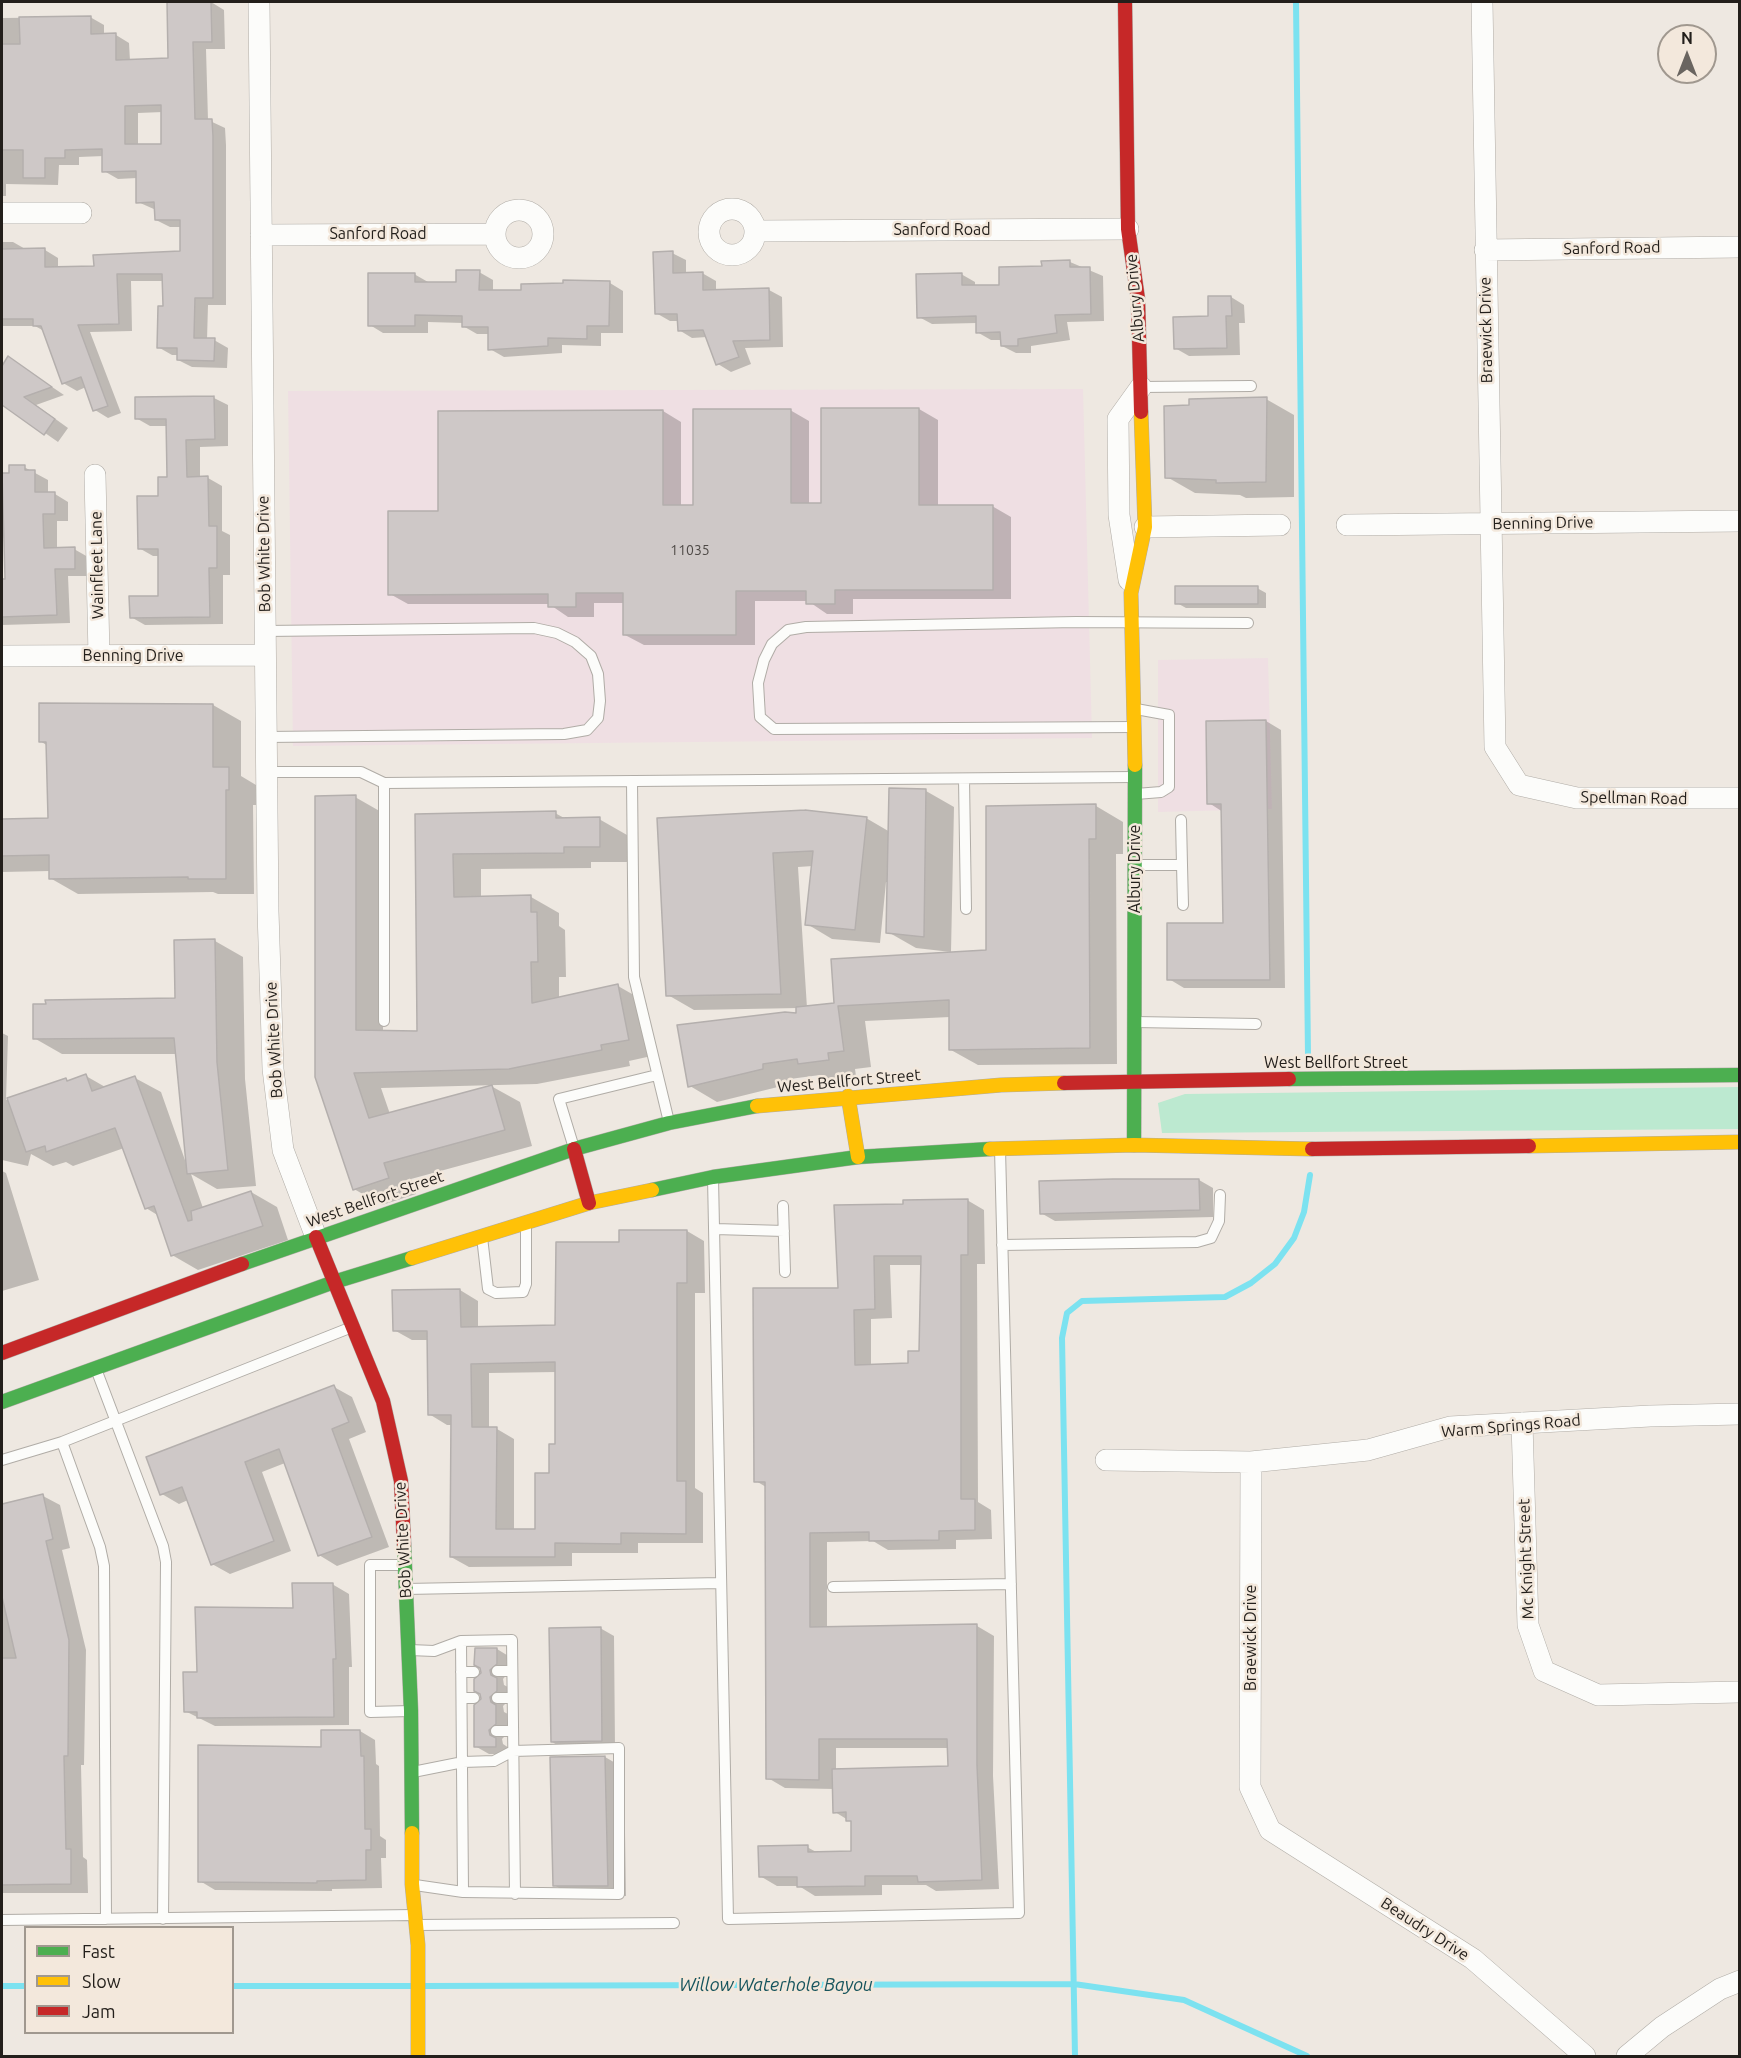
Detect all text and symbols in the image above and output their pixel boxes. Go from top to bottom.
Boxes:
north arrow [1657,24,1717,84]
text: N [1681,29,1693,47]
street label: Sanford Road [893,220,991,240]
street label: Sanford Road [329,224,427,244]
street label: Sanford Road [1563,238,1661,258]
street label: Albury Drive [1122,253,1148,343]
street label: Braewick Drive [1475,277,1497,383]
street label: Bob White Drive [253,495,275,613]
street label: Wainfleet Lane [86,511,108,619]
street label: Benning Drive [1492,513,1594,533]
house number: 11035 [670,542,710,558]
street label: Benning Drive [83,646,183,666]
street label: Spellman Road [1581,787,1687,809]
street label: Albury Drive [1125,825,1145,913]
street label: Bob White Drive [261,981,287,1099]
street label: West Bellfort Street [1264,1053,1408,1073]
street label: West Bellfort Street [777,1065,921,1097]
street label: West Bellfort Street [304,1167,446,1231]
street label: Warm Springs Road [1441,1410,1581,1442]
street label: Bob White Drive [390,1481,416,1599]
street label: Mc Knight Street [1514,1498,1538,1620]
street label: Braewick Drive [1241,1585,1261,1691]
street label: Beaudry Drive [1377,1893,1473,1965]
legend [24,1926,234,2034]
text: Fast [82,1941,115,1961]
text: Slow [82,1971,121,1991]
water label: Willow Waterhole Bayou [679,1974,873,1996]
text: Jam [82,2001,116,2021]

